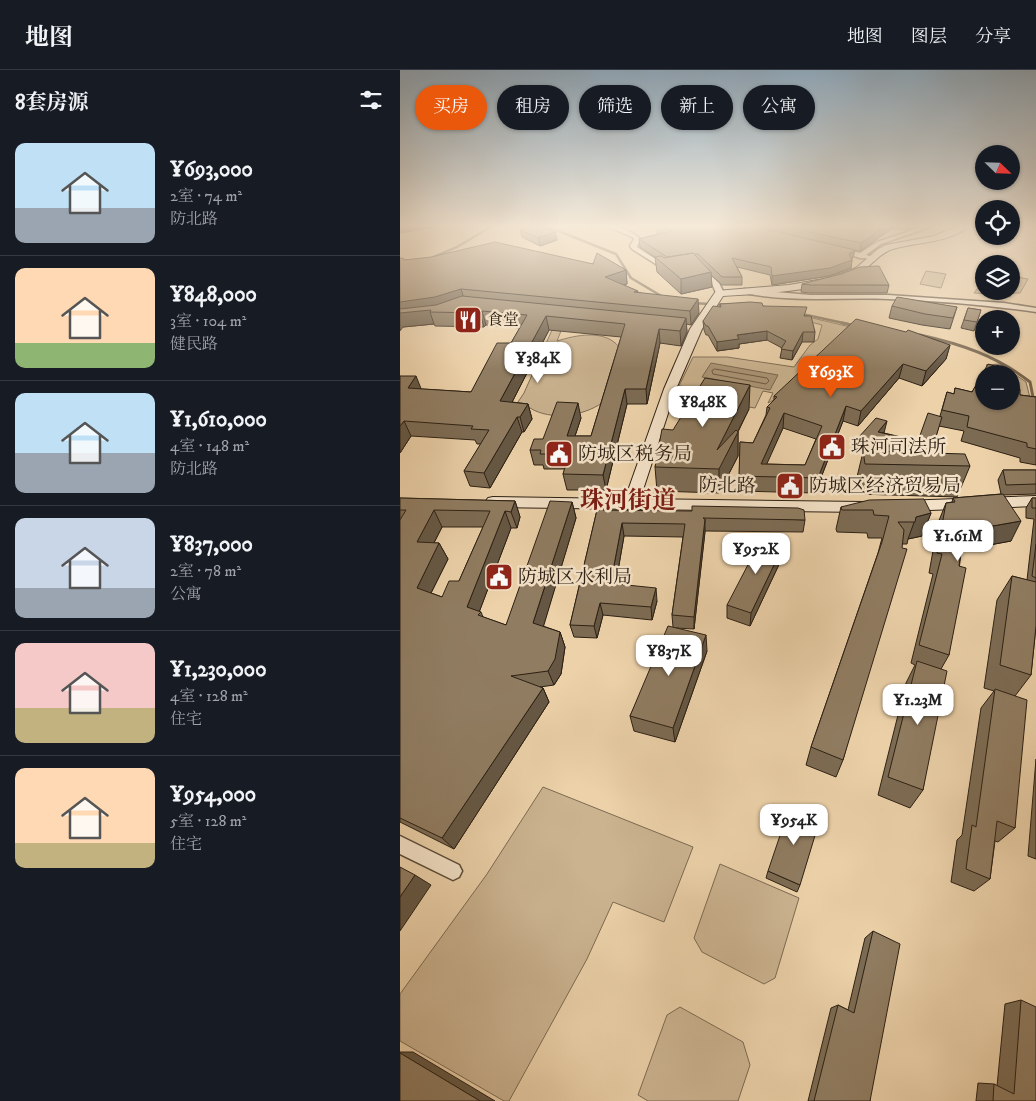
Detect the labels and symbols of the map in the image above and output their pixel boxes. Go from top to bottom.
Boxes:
north arrow [975,145,1020,190]
restaurant icon: 食堂 [453,305,483,335]
place label: 食堂 [487,310,519,330]
pin: ¥384K [503,342,573,384]
pin: ¥693K [796,356,866,398]
pin: ¥848K [668,386,738,428]
public building icon: 珠河司法所 [817,432,847,462]
place label: 珠河司法所 [851,436,946,459]
public building icon: 防城区税务局 [544,439,574,469]
place label: 防城区税务局 [578,443,692,466]
public building icon: 防城区经济贸易局 [775,471,805,501]
street label: 防北路 [698,474,756,498]
place label: 防城区经济贸易局 [809,475,961,498]
district label: 珠河街道 [580,486,676,516]
pin: ¥1.61M [917,520,999,562]
pin: ¥952K [721,532,791,575]
public building icon: 防城区水利局 [484,562,514,592]
place label: 防城区水利局 [518,566,632,589]
pin: ¥837K [634,634,704,677]
pin: ¥1.23M [877,684,959,726]
pin: ¥954K [759,804,829,846]

